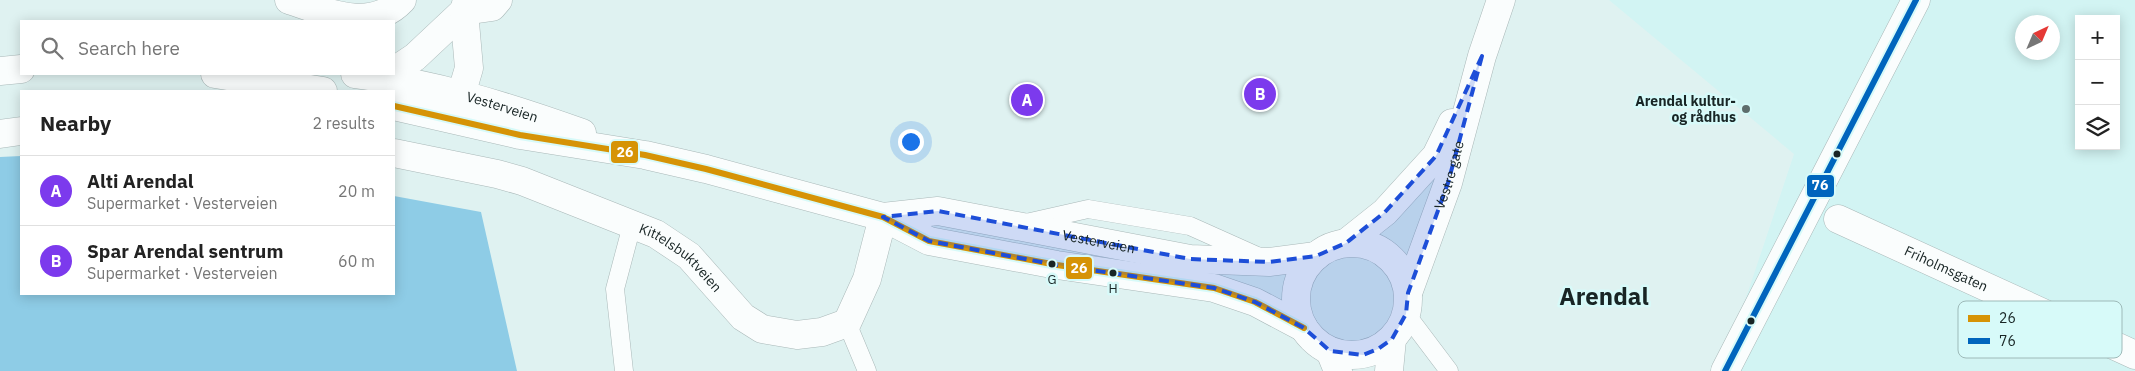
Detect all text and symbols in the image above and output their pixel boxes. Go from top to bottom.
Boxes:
north arrow [2015,15,2060,60]
map controls [2075,15,2120,150]
button: + [2075,15,2120,60]
search box [20,20,395,75]
icon: search [38,34,66,62]
text: Search here [78,36,180,60]
button: − [2075,60,2120,105]
pin: B [1244,75,1276,113]
pin: A [1011,81,1043,119]
street label: Vesterveien [464,87,540,126]
place label: Arendal kultur- og rådhus [1635,92,1736,126]
marker: Arendal kultur- og rådhus [1740,103,1752,115]
button: layers [2075,105,2120,150]
text: Nearby [40,109,111,137]
text: 2 results [312,113,375,133]
your location [898,129,924,155]
street label: Vestre gate [1430,138,1468,212]
line badge: 26 [610,140,639,164]
text: 26 [617,143,633,161]
unlabelled marker [1832,149,1842,159]
text: Alti Arendal [87,169,194,193]
line badge: 76 [1806,174,1835,198]
text: 76 [1812,176,1828,194]
text: A [51,181,61,201]
text: 20 m [338,181,375,201]
text: Supermarket · Vesterveien [87,193,278,213]
street label: Kittelsbuktveien [637,219,726,296]
street label: Vesterveien [1061,226,1137,257]
text: Spar Arendal sentrum [87,239,283,263]
street label: Friholmsgaten [1902,242,1991,295]
text: B [51,251,61,271]
text: 60 m [338,251,375,271]
line badge: 26 [1065,256,1093,280]
marker: G [1047,259,1057,269]
text: 26 [1071,259,1087,277]
text: Supermarket · Vesterveien [87,263,278,283]
marker: H [1108,268,1118,278]
place label: G [1047,271,1057,288]
place label: H [1108,280,1118,297]
district label: Arendal [1559,280,1649,312]
legend [1958,301,2122,358]
text: 26 [1999,309,2016,327]
unlabelled marker [1746,316,1756,326]
text: 76 [1999,332,2016,350]

